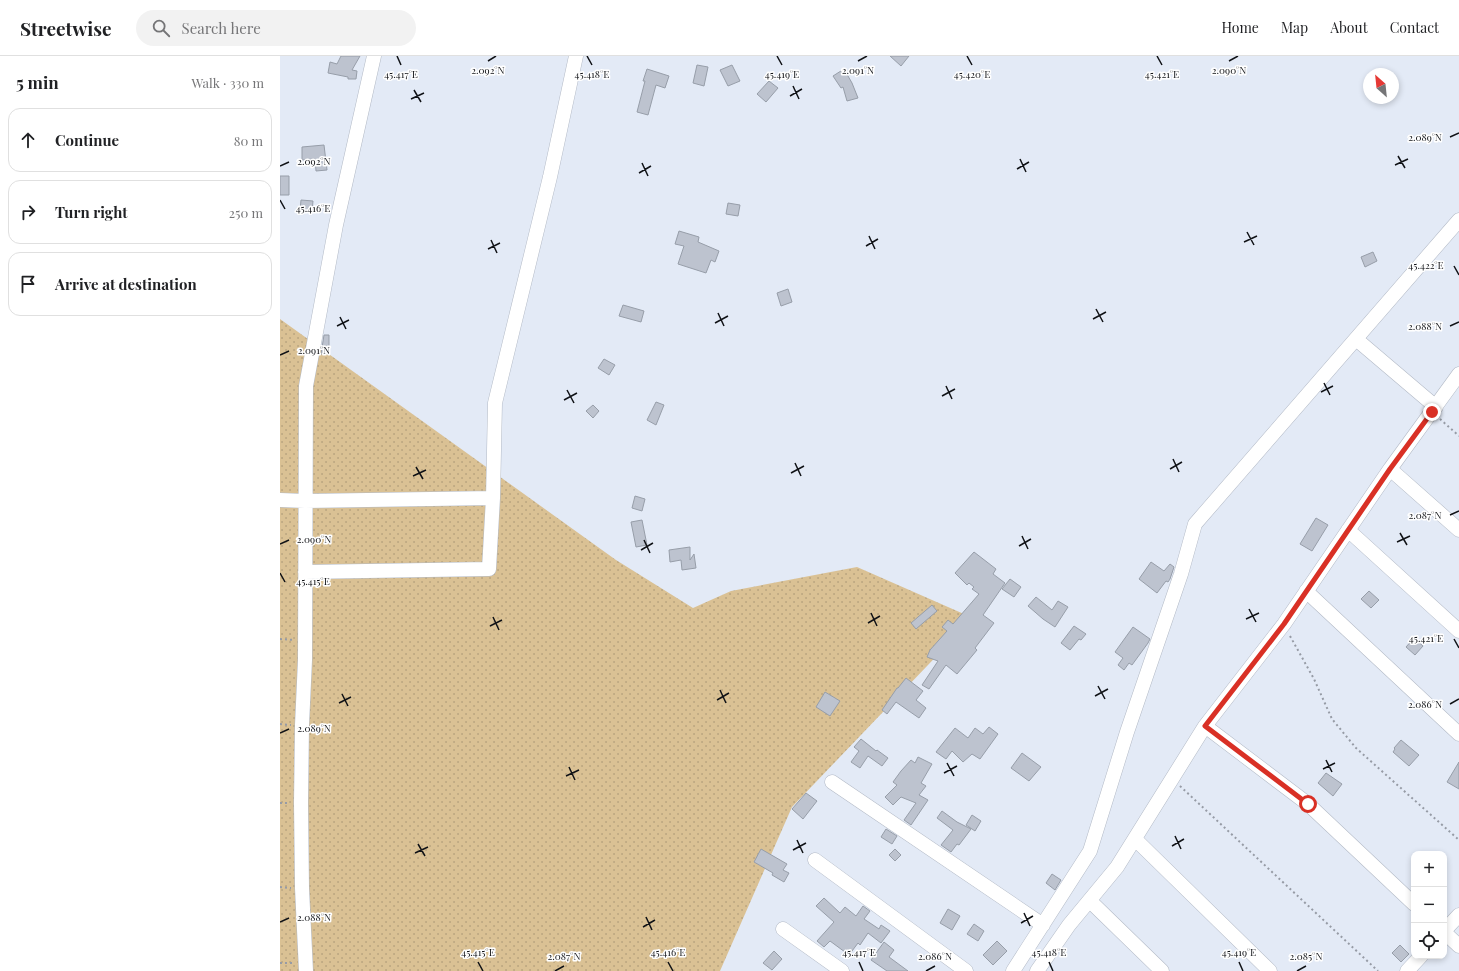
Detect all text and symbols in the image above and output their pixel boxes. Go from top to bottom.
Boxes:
search box [136,10,416,46]
text: Streetwise [20,15,112,41]
icon: search [150,17,172,39]
text: Search here [182,18,261,38]
text: Home [1221,18,1259,37]
text: Map [1281,18,1308,37]
text: About [1330,18,1368,37]
text: Contact [1390,18,1439,37]
text: 2.092°N [471,63,505,77]
text: 2.091°N [842,63,874,77]
text: 2.090°N [1212,63,1246,77]
text: 45.417°E [384,67,418,81]
text: 45.418°E [575,67,609,81]
text: 45.419°E [765,67,799,81]
text: 45.420°E [954,67,990,81]
text: 45.421°E [1145,67,1179,81]
north arrow [1363,68,1399,104]
text: 5 min [16,71,59,93]
text: Walk · 330 m [191,74,264,91]
icon: ahead [17,129,39,151]
text: Continue [55,130,119,150]
text: 2.089°N [1408,130,1442,144]
text: 80 m [234,132,263,149]
text: 2.092°N [297,154,331,168]
icon: right [17,201,39,223]
text: 45.416°E [296,201,330,215]
text: Turn right [55,202,128,222]
text: 250 m [229,204,263,221]
text: 45.422°E [1408,258,1444,272]
icon: arrive [17,273,39,295]
text: Arrive at destination [55,274,197,294]
text: 2.088°N [1408,319,1442,333]
text: 2.091°N [298,343,330,357]
route end [1423,403,1441,421]
text: 2.087°N [1409,508,1441,522]
text: 2.090°N [297,532,331,546]
text: 45.415°E [296,574,330,588]
text: 45.421°E [1409,631,1443,645]
text: 2.086°N [1408,697,1442,711]
text: 2.089°N [297,721,331,735]
route start [1299,795,1317,813]
map controls [1411,851,1447,959]
button: + [1411,851,1447,887]
button: − [1411,887,1447,923]
text: 2.088°N [297,910,331,924]
button: locate [1411,923,1447,959]
text: 45.415°E [461,945,495,959]
text: 45.416°E [651,945,685,959]
text: 45.417°E [842,945,876,959]
text: 45.418°E [1032,945,1066,959]
text: 45.419°E [1222,945,1256,959]
text: 2.087°N [548,949,580,963]
text: 2.086°N [918,949,952,963]
text: 2.085°N [1290,949,1322,963]

